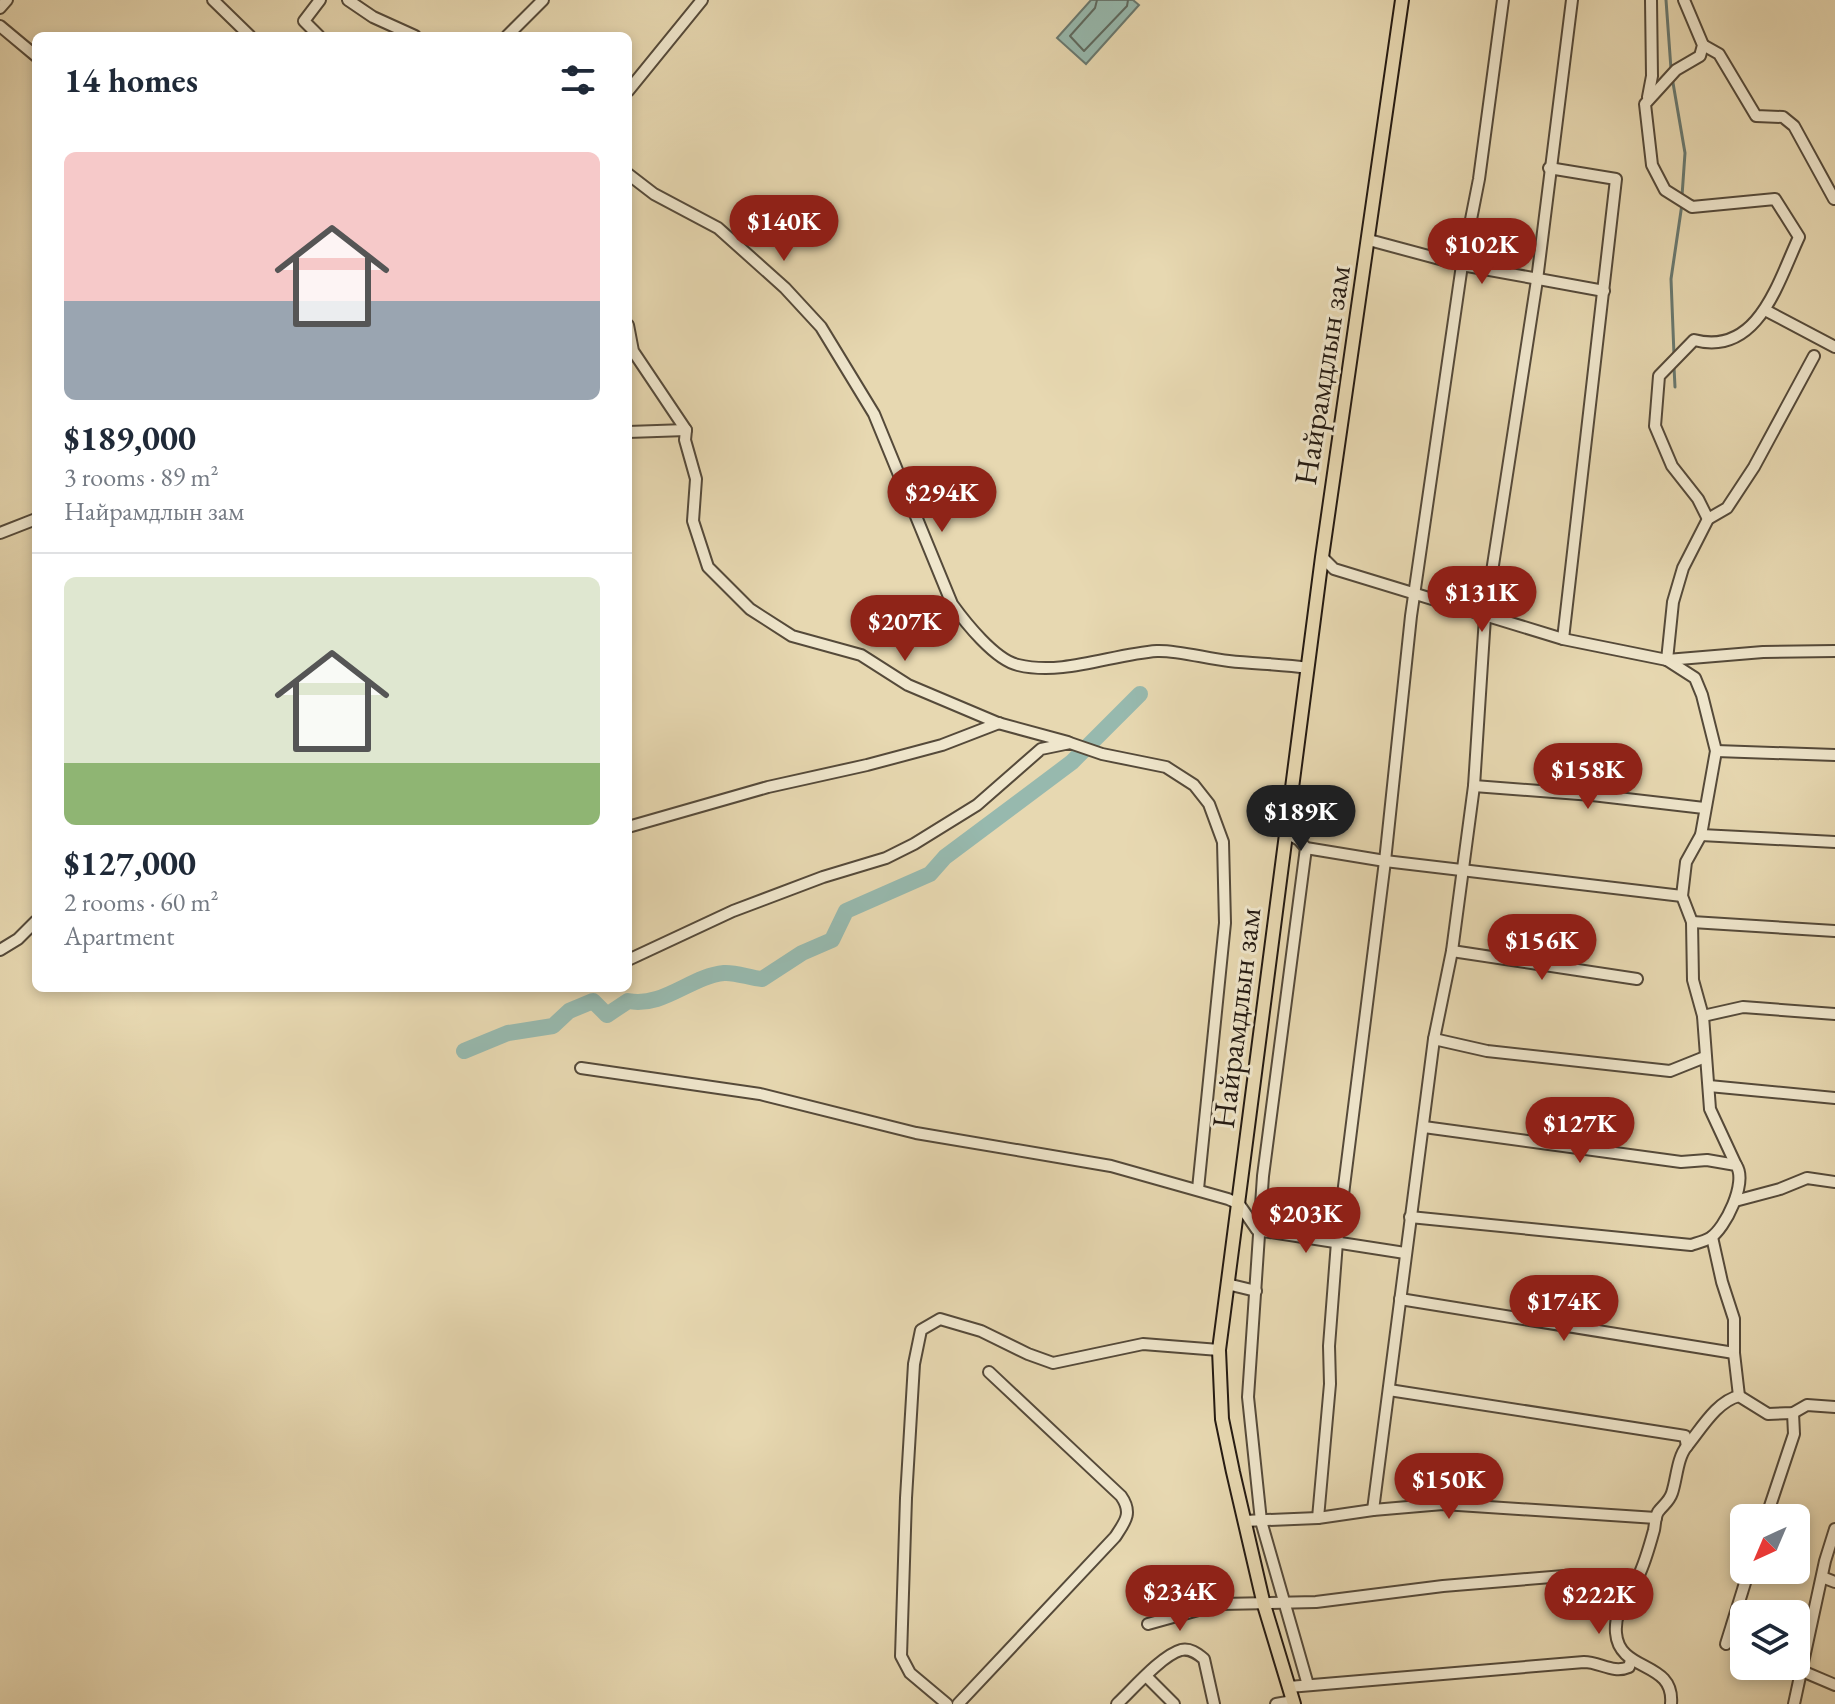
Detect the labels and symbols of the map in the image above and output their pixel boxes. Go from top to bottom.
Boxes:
pin: $140K [728,195,840,263]
pin: $102K [1426,218,1538,286]
street label: Найрамдлын зам [1284,262,1360,488]
pin: $294K [886,466,998,534]
pin: $131K [1426,566,1538,634]
pin: $207K [849,595,961,663]
pin: $158K [1532,743,1644,811]
pin: $189K [1245,785,1357,853]
street label: Найрамдлын зам [1202,905,1270,1131]
pin: $156K [1486,914,1598,982]
pin: $127K [1524,1097,1636,1165]
pin: $203K [1250,1187,1362,1255]
pin: $174K [1508,1275,1620,1343]
pin: $150K [1393,1453,1505,1521]
north arrow [1730,1504,1810,1584]
pin: $234K [1124,1565,1236,1633]
pin: $222K [1543,1568,1655,1636]

